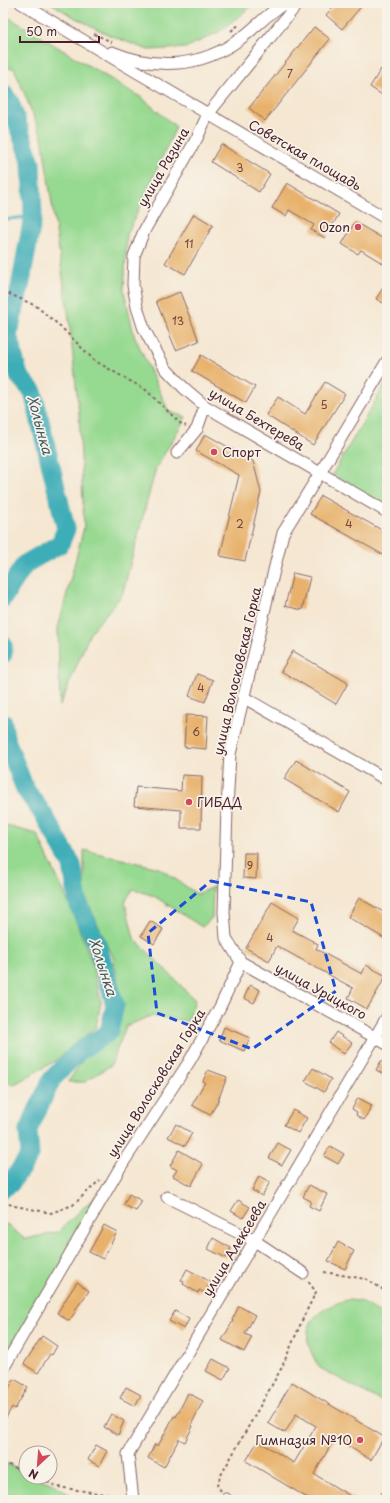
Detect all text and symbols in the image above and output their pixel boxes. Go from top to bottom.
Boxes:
scale bar [20,18,99,44]
text: 50 m [26,22,57,40]
house number: 7 [287,65,293,82]
street label: Советская площадь [245,114,365,195]
street label: улица Разина [132,123,193,210]
house number: 3 [236,159,244,176]
place label: Ozon [319,217,350,236]
marker: Ozon [353,222,363,232]
house number: 11 [184,235,194,252]
house number: 13 [172,312,184,329]
street label: улица Бехтерева [206,383,309,455]
water label: Холынка [23,393,59,458]
house number: 5 [320,396,328,413]
place label: Спорт [222,442,261,461]
marker: Спорт [209,447,219,457]
house number: 2 [236,515,244,532]
house number: 4 [345,515,353,532]
street label: улица Волосковская Горка [208,584,265,757]
house number: 4 [197,679,205,696]
house number: 6 [192,723,200,740]
place label: ГИБДД [197,792,242,811]
marker: ГИБДД [184,797,194,807]
house number: 9 [247,857,253,874]
house number: 4 [266,929,274,946]
water label: Холынка [84,935,123,1000]
street label: улица Урицкого [272,958,370,1024]
street label: улица Волосковская Горка [102,1004,210,1161]
street label: улица Алексеева [197,1195,270,1300]
place label: Гимназия №10 [255,1430,352,1449]
marker: Гимназия №10 [355,1435,365,1445]
north arrow [18,1445,58,1485]
text: N [25,1465,41,1484]

